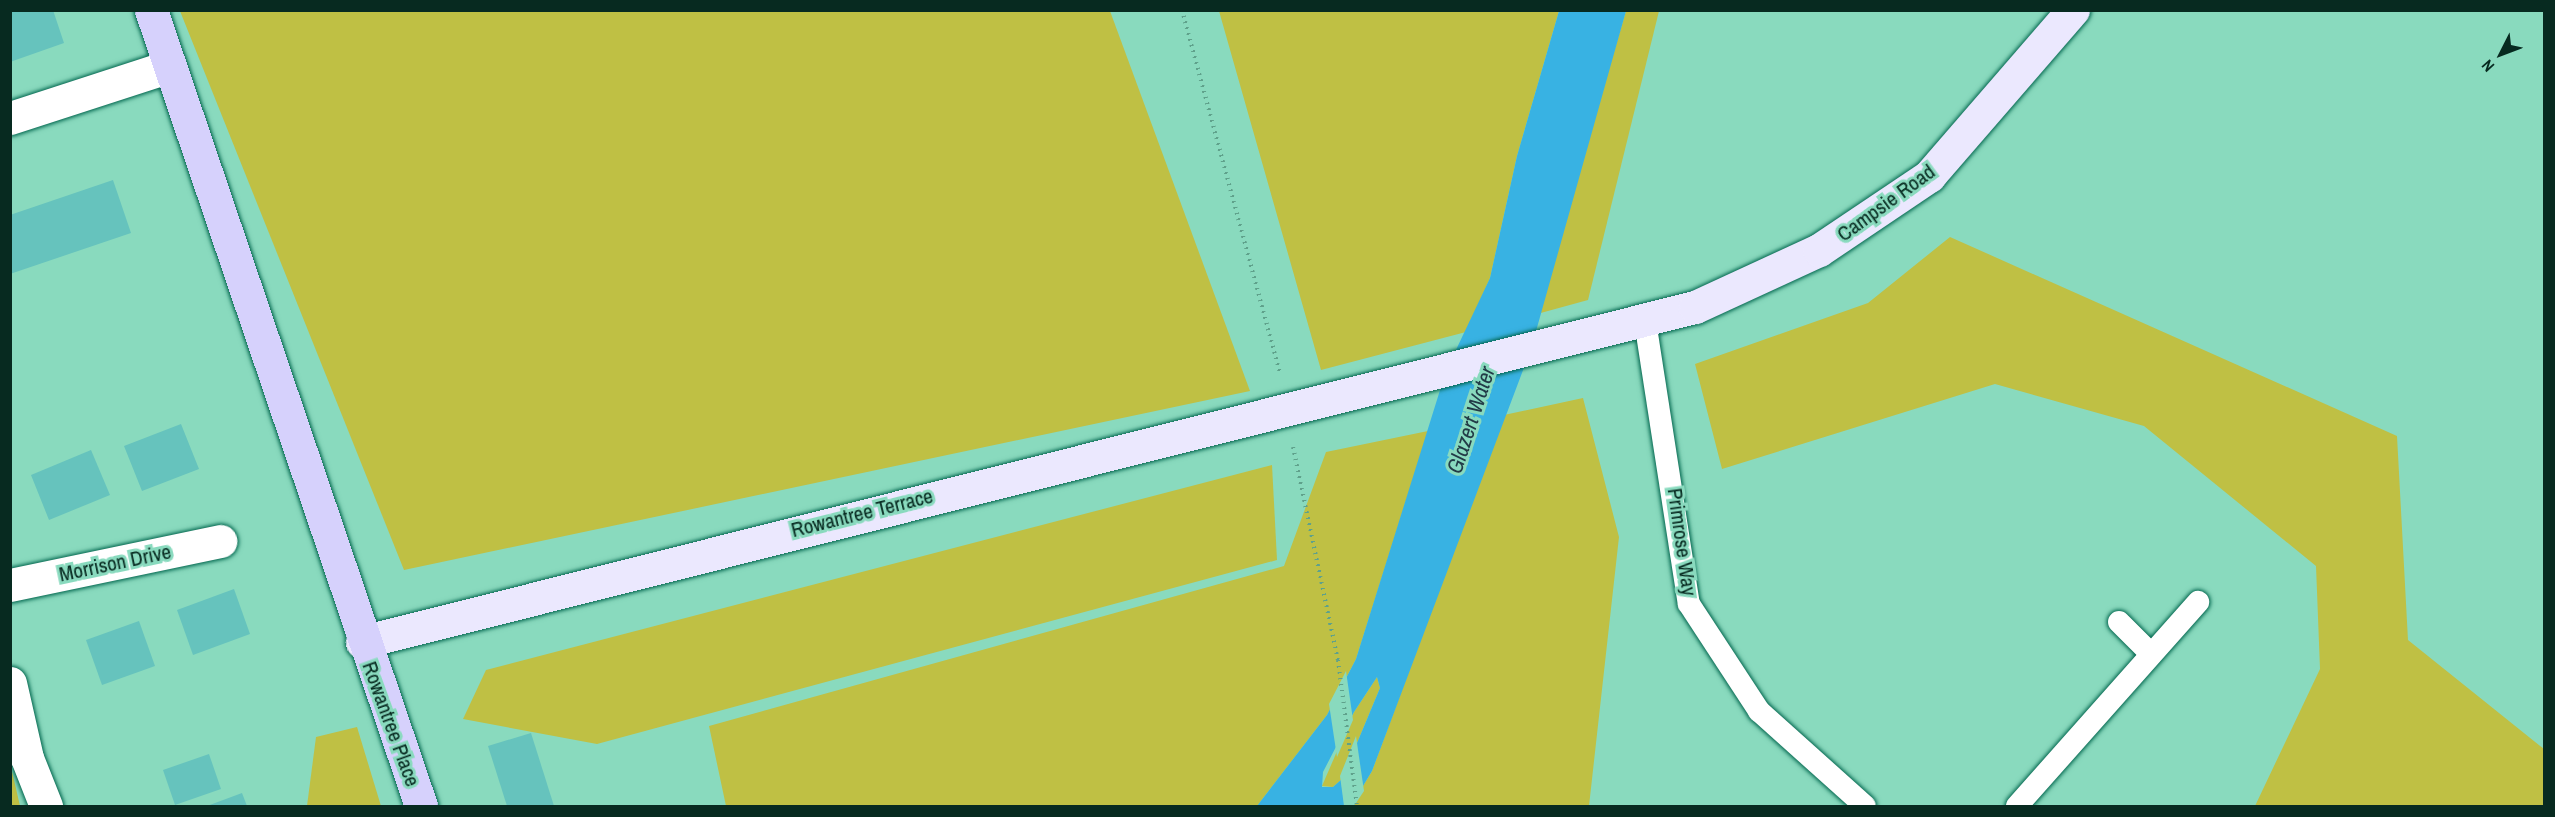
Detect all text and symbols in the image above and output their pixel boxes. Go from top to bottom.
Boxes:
north arrow [2471,24,2531,84]
text: N [2476,55,2499,77]
street label: Campsie Road [1832,159,1940,247]
water label: Glazert Water [1441,363,1501,477]
street label: Rowantree Terrace [788,483,936,543]
street label: Primrose Way [1662,487,1702,597]
street label: Morrison Drive [57,539,173,587]
street label: Rowantree Place [357,658,425,790]

